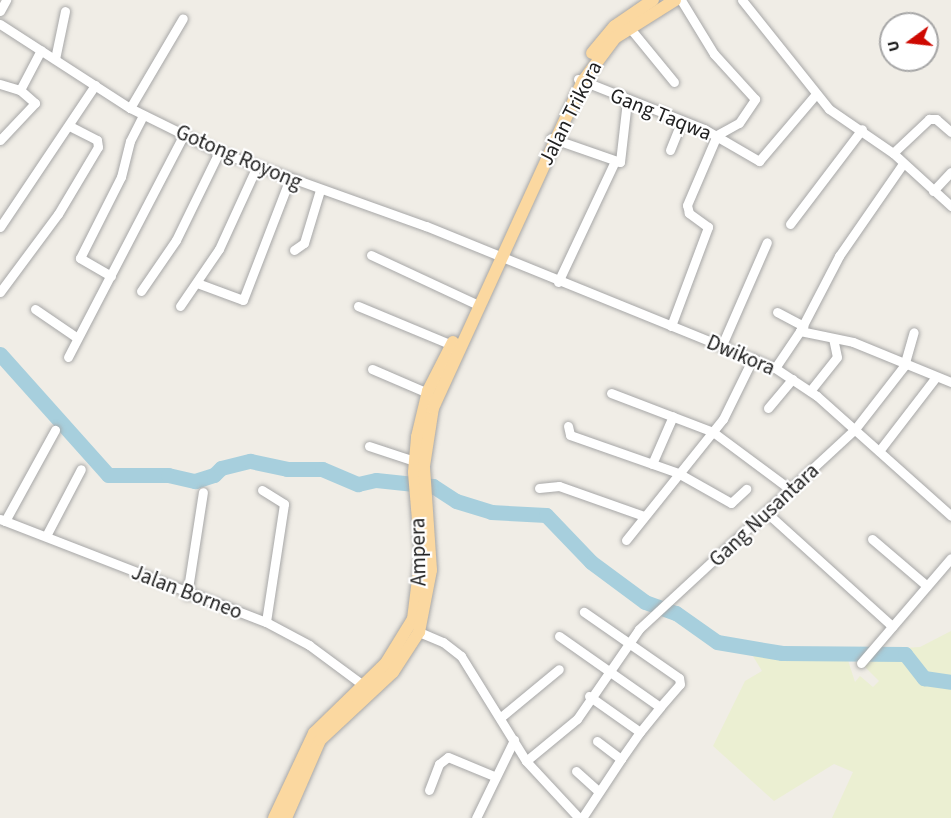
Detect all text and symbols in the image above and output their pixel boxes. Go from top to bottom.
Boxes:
north arrow [879,12,939,72]
text: U [882,38,906,54]
street label: Jalan Trikora [533,57,607,169]
street label: Gang Taqwa [607,82,715,146]
street label: Gotong Royong [172,119,306,195]
street label: Dwikora [703,329,779,381]
street label: Gang Nusantara [704,458,824,572]
street label: Ampera [405,518,431,586]
street label: Jalan Borneo [128,559,246,625]

